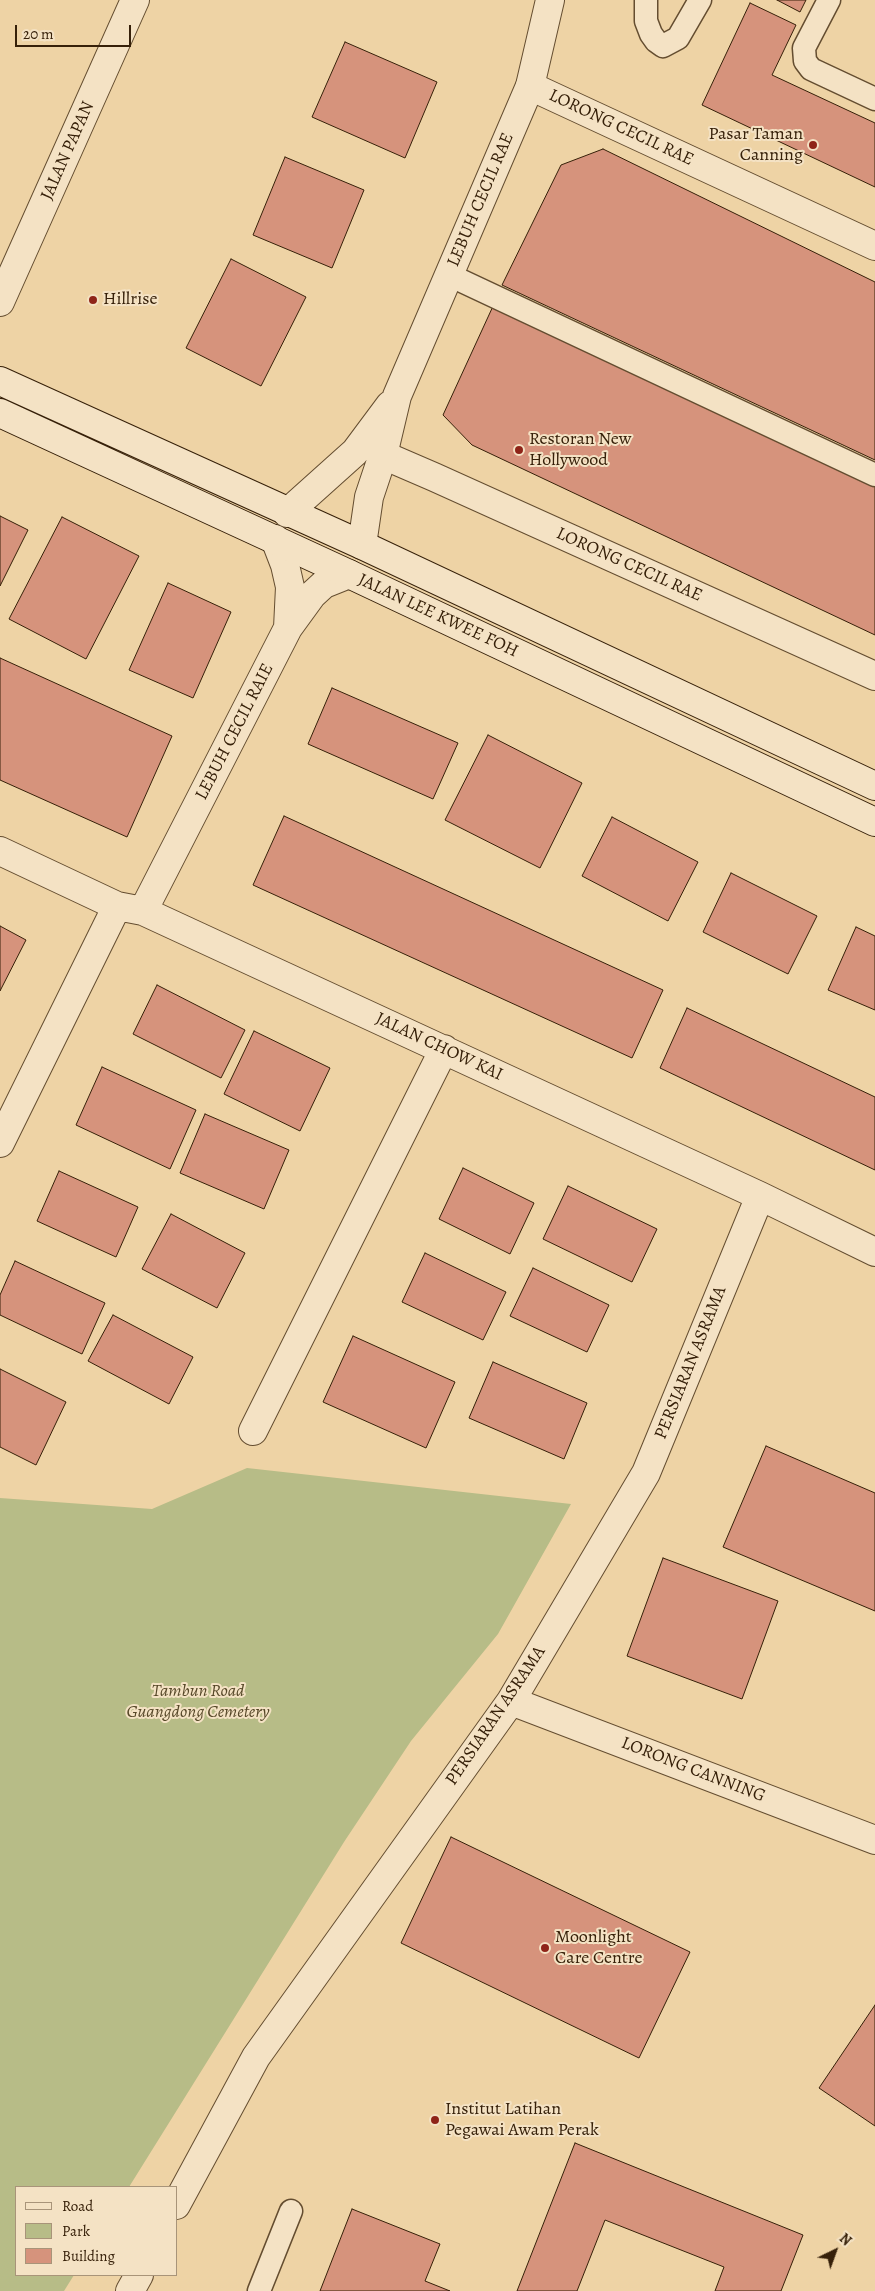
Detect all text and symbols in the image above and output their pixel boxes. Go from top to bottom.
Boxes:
scale bar [18,15,134,47]
text: 20 m [23,24,54,44]
street label: LORONG CECIL RAE [545,85,697,171]
street label: JALAN PAPAN [37,98,99,204]
place label: Pasar Taman Canning [708,124,803,166]
street label: LEBUH CECIL RAE [443,130,519,270]
marker: Pasar Taman Canning [807,139,819,151]
place label: Hillrise [103,289,158,311]
marker: Hillrise [87,294,99,306]
place label: Restoran New Hollywood [529,429,632,472]
marker: Restoran New Hollywood [513,444,525,456]
street label: LORONG CECIL RAE [553,523,705,607]
street label: JALAN LEE KWEE FOH [354,569,522,663]
street label: LEBUH CECIL RAIE [191,660,279,804]
street label: JALAN CHOW KAI [372,1008,506,1086]
street label: PERSIARAN ASRAMA [650,1283,732,1443]
street label: PERSIARAN ASRAMA [441,1642,551,1790]
park label: Tambun Road Guangdong Cemetery [126,1681,270,1724]
street label: LORONG CANNING [618,1733,768,1807]
place label: Moonlight Care Centre [555,1927,643,1970]
marker: Moonlight Care Centre [539,1942,551,1954]
place label: Institut Latihan Pegawai Awam Perak [445,2099,599,2142]
marker: Institut Latihan Pegawai Awam Perak [429,2114,441,2126]
legend [15,2186,178,2276]
text: Road [62,2196,93,2216]
text: Park [62,2221,90,2241]
north arrow [810,2226,860,2276]
text: N [835,2229,856,2250]
text: Building [62,2246,115,2266]

